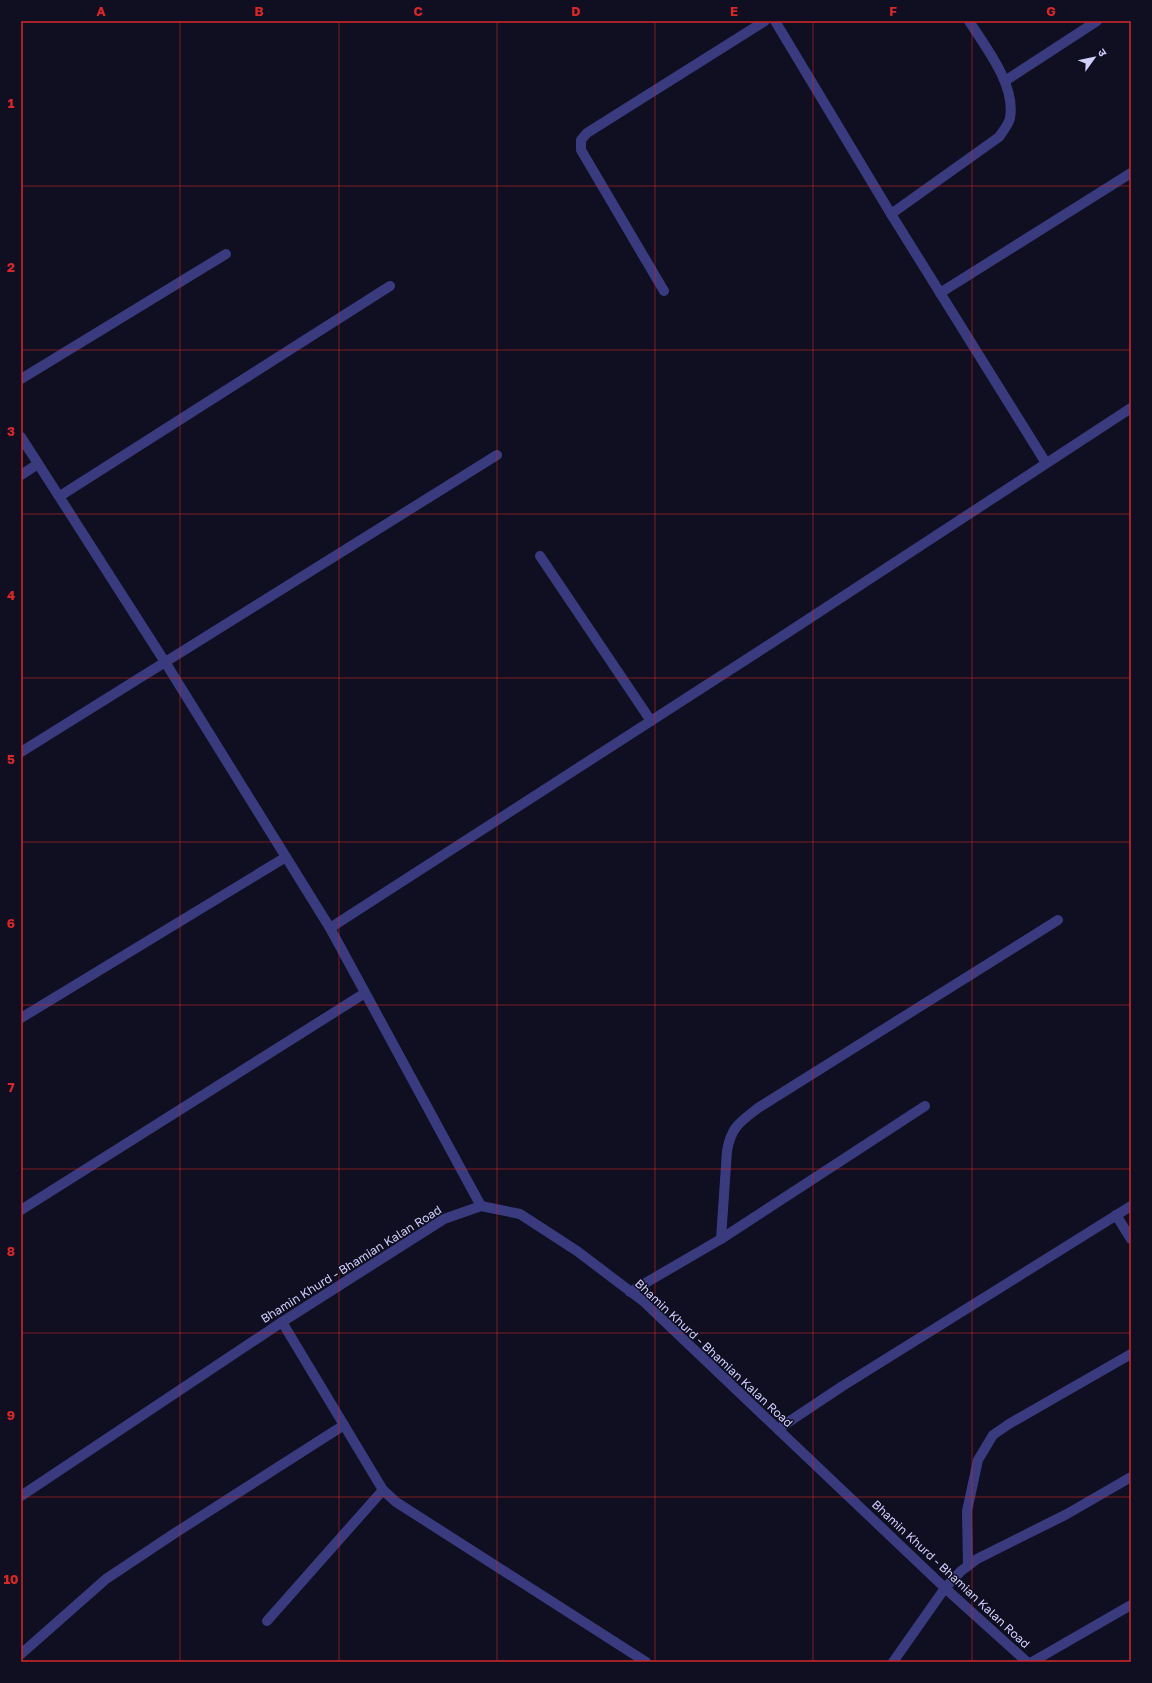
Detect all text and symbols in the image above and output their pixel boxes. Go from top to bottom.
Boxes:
text: A [96,3,106,19]
text: B [254,3,264,19]
text: C [413,3,423,19]
text: D [571,3,581,19]
text: E [730,3,738,19]
text: F [889,3,897,19]
text: G [1046,3,1056,19]
north arrow [1074,38,1114,78]
text: उ [1096,46,1110,59]
text: 1 [8,95,15,111]
text: 2 [7,259,15,275]
text: 3 [7,423,15,439]
text: 4 [7,587,15,603]
text: 5 [7,751,15,767]
text: 6 [7,915,15,931]
text: 7 [7,1079,15,1095]
street label: Bhamin Khurd - Bhamian Kalan Road [258,1202,444,1326]
text: 8 [7,1243,15,1259]
street label: Bhamin Khurd - Bhamian Kalan Road [632,1276,796,1430]
text: 9 [7,1407,15,1423]
street label: Bhamin Khurd - Bhamian Kalan Road [869,1497,1033,1651]
text: 10 [3,1571,19,1587]

